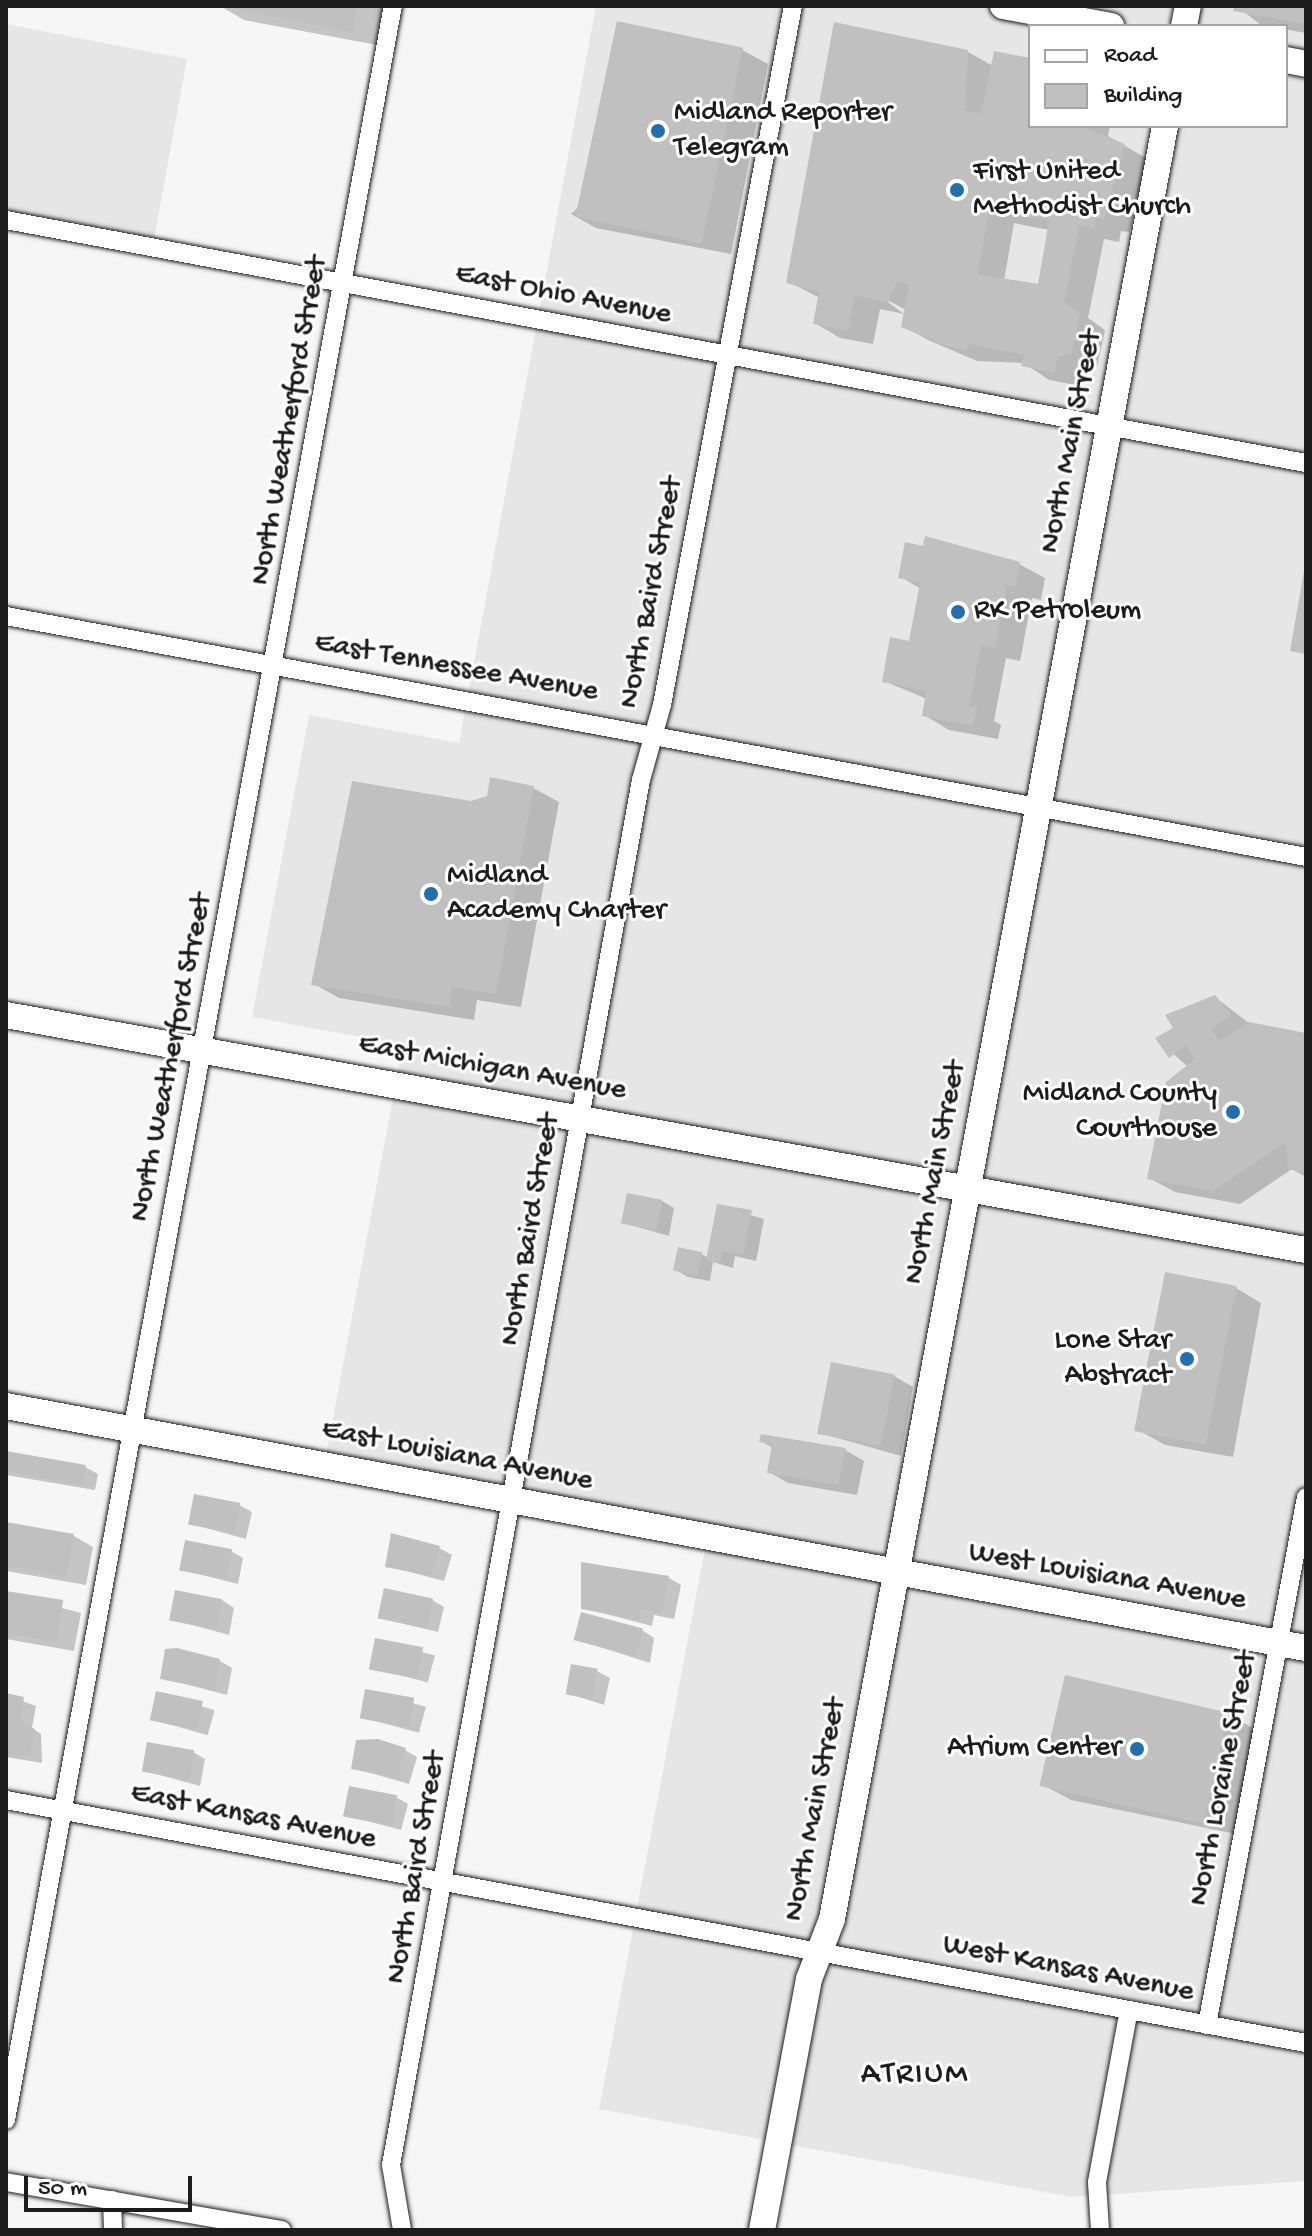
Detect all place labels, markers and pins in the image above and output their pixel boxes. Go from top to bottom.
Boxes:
place label: Midland Reporter Telegram [674,96,892,166]
marker: Midland Reporter Telegram [649,122,667,140]
place label: First United Methodist Church [973,155,1191,226]
marker: First United Methodist Church [948,181,966,199]
place label: RK Petroleum [974,594,1141,630]
marker: RK Petroleum [949,603,967,621]
place label: Midland Academy Charter [447,859,666,930]
marker: Midland Academy Charter [422,885,440,903]
place label: Midland County Courthouse [1023,1077,1217,1148]
marker: Midland County Courthouse [1224,1103,1242,1121]
place label: Lone Star Abstract [1054,1324,1171,1394]
marker: Lone Star Abstract [1178,1350,1196,1368]
place label: Atrium Center [947,1731,1121,1767]
marker: Atrium Center [1128,1740,1146,1758]

